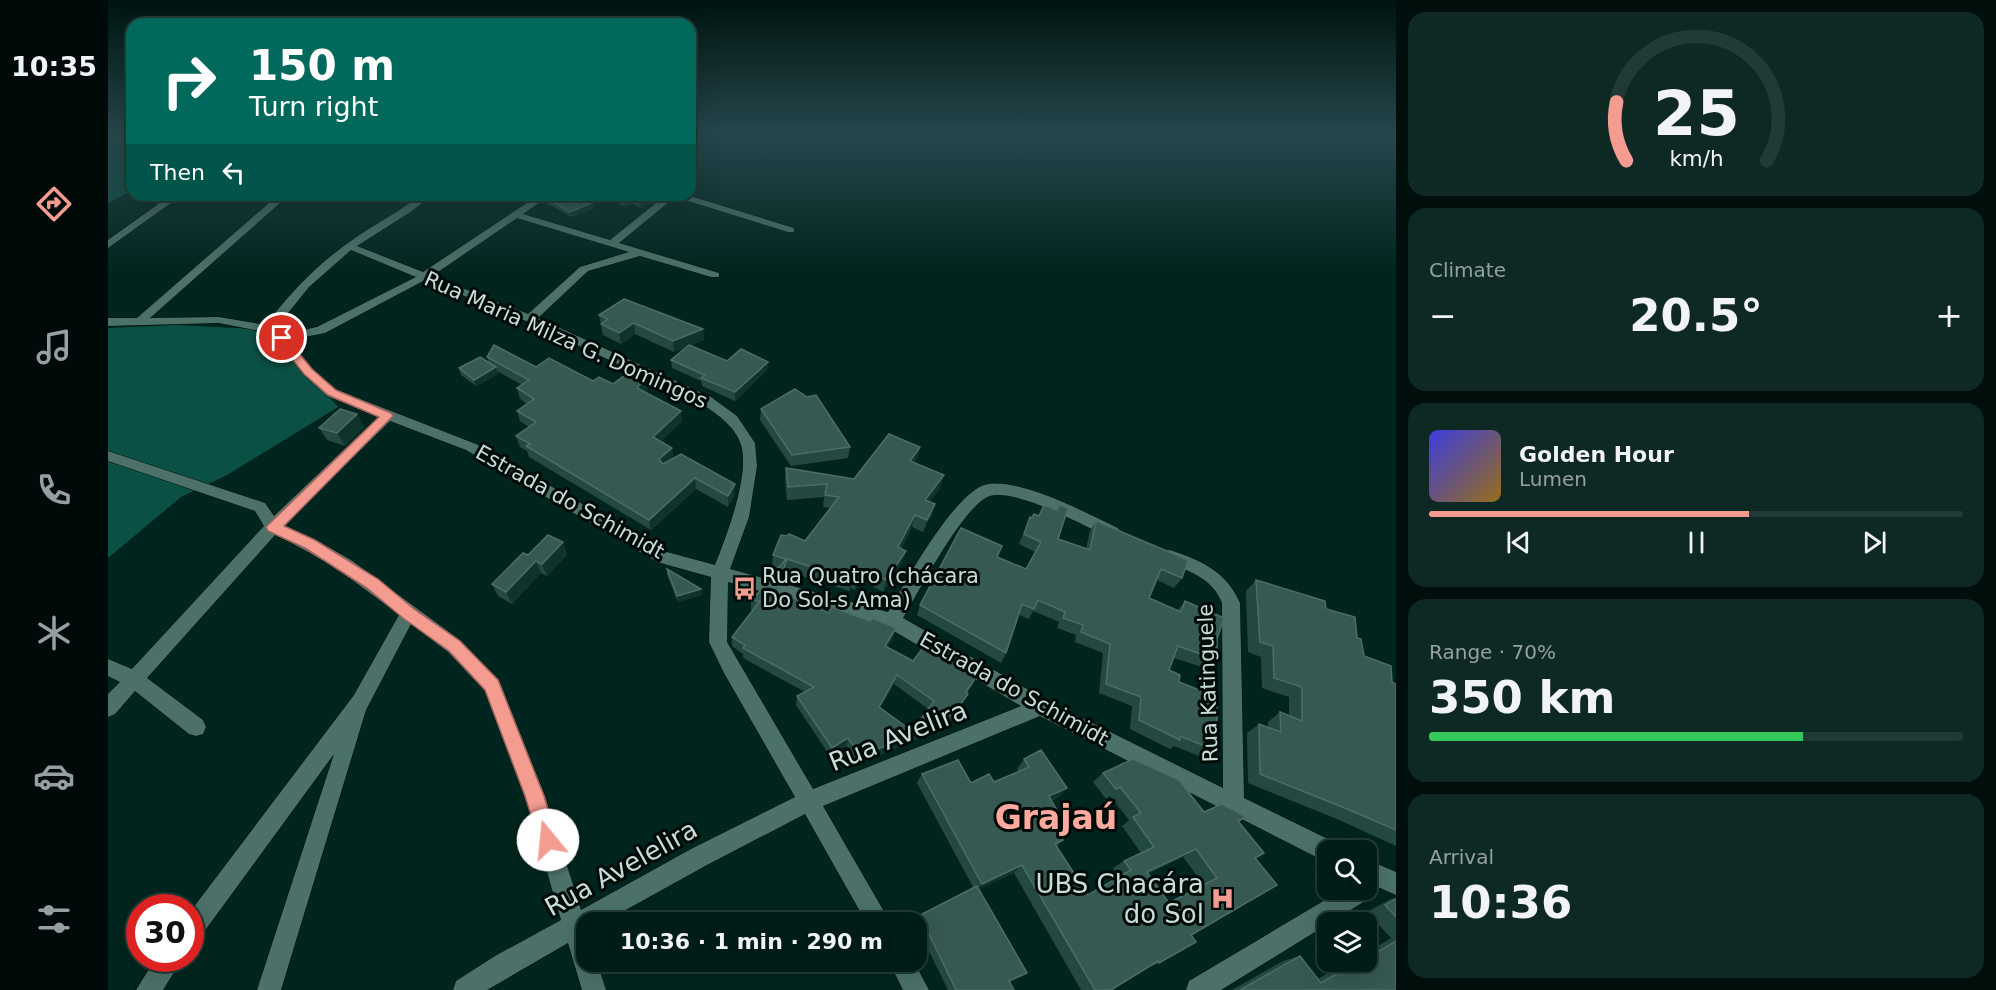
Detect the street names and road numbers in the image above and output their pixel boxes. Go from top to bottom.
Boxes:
street label: Rua Maria Milza G. Domingos [421,267,711,413]
street label: Estrada do Schimidt [472,440,668,564]
street label: Rua Katinguele [1193,603,1223,763]
street label: Estrada do Schimidt [916,627,1112,751]
street label: Rua Avelira [825,695,971,777]
street label: Rua Avelelira [540,814,702,922]

